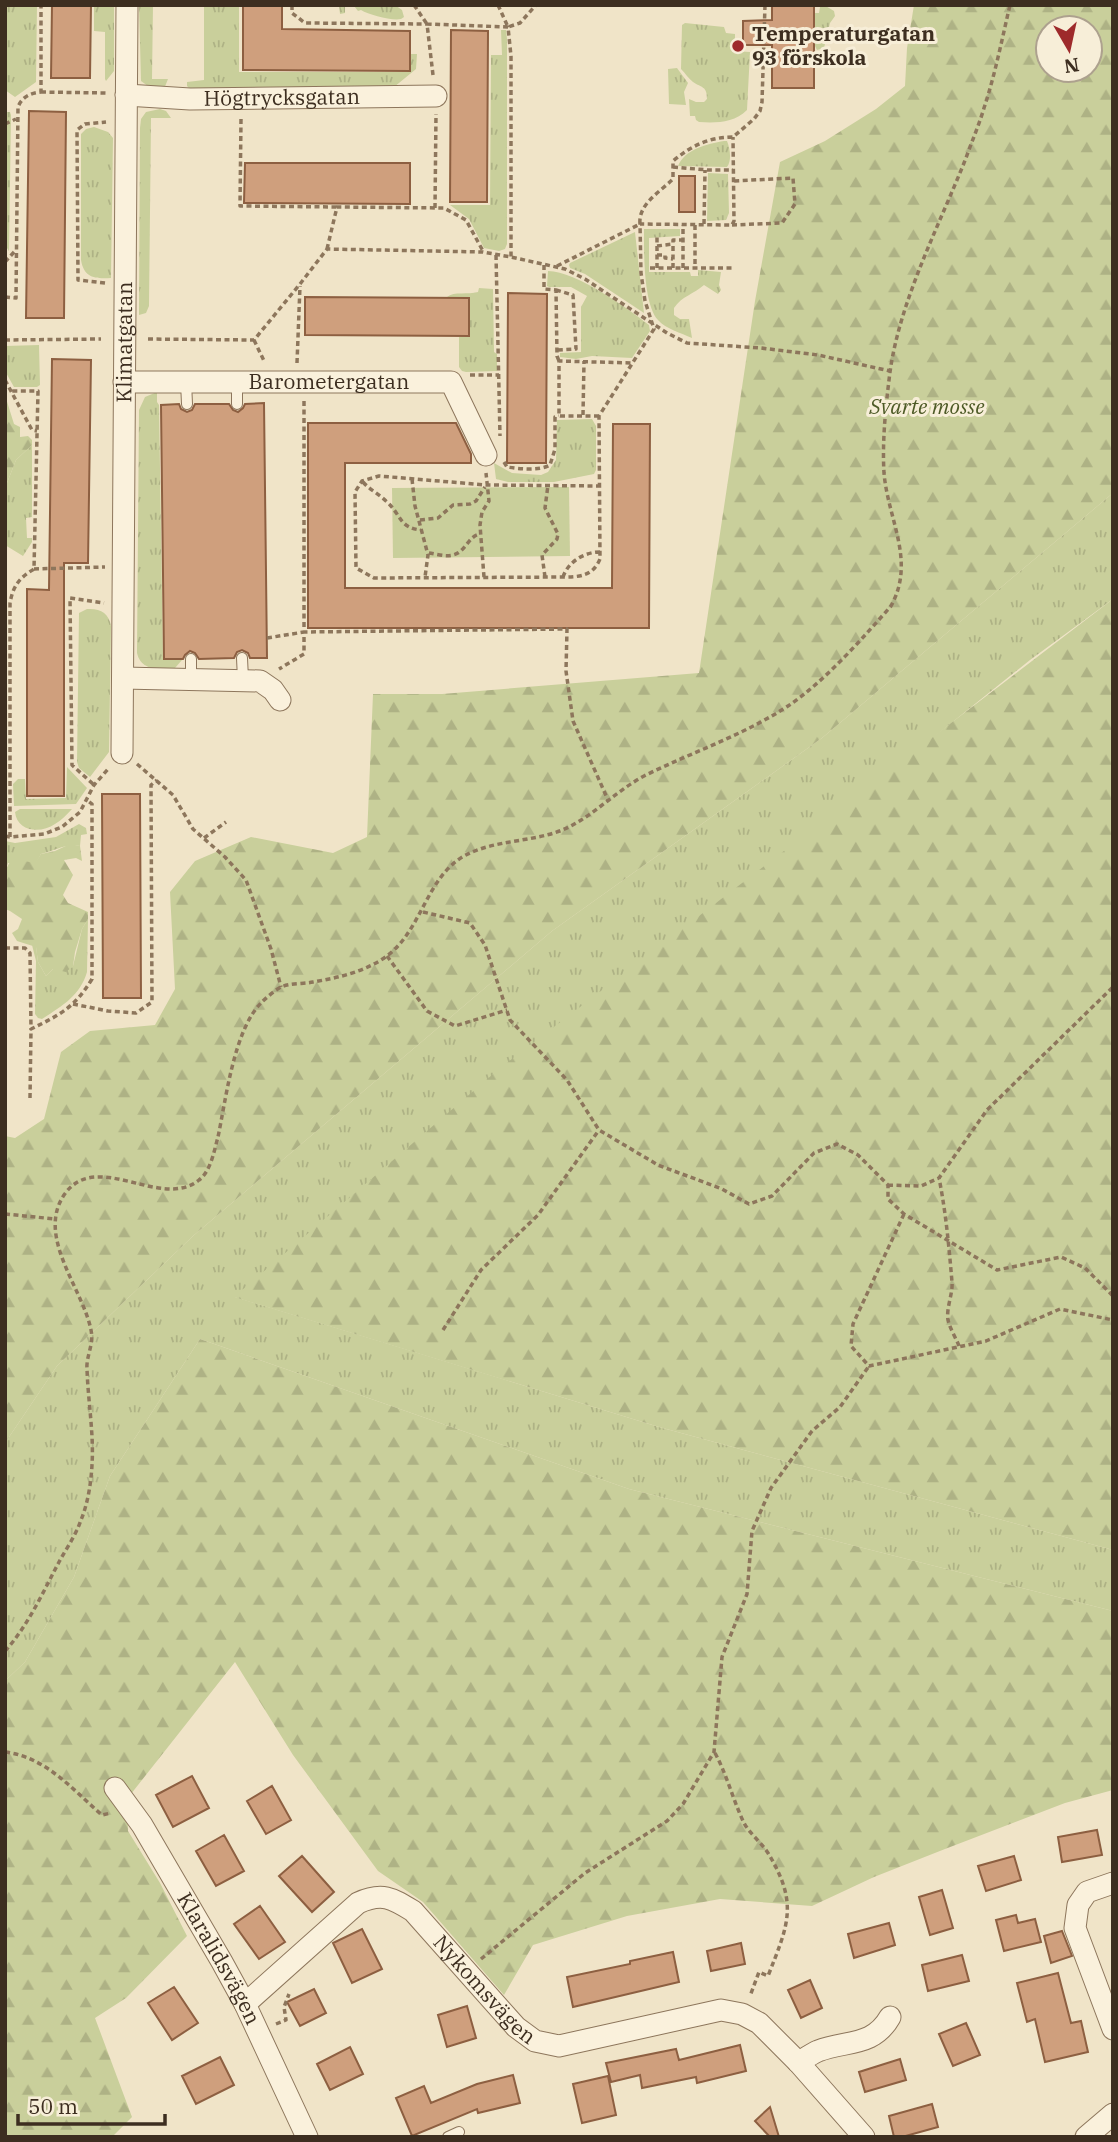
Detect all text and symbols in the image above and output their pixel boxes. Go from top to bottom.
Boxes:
north arrow [1034,14,1104,84]
place label: Temperaturgatan 93 förskola [752,19,935,71]
marker: Temperaturgatan 93 förskola [730,38,746,54]
text: N [1062,53,1081,79]
street label: Högtrycksgatan [204,82,360,112]
street label: Klimatgatan [109,281,138,403]
street label: Barometergatan [249,367,409,395]
park label: Svarte mosse [868,392,985,420]
street label: Klaralidsvägen [171,1887,268,2029]
street label: Nykomsvägen [427,1928,542,2050]
scale bar [18,2082,164,2126]
text: 50 m [28,2092,78,2120]

